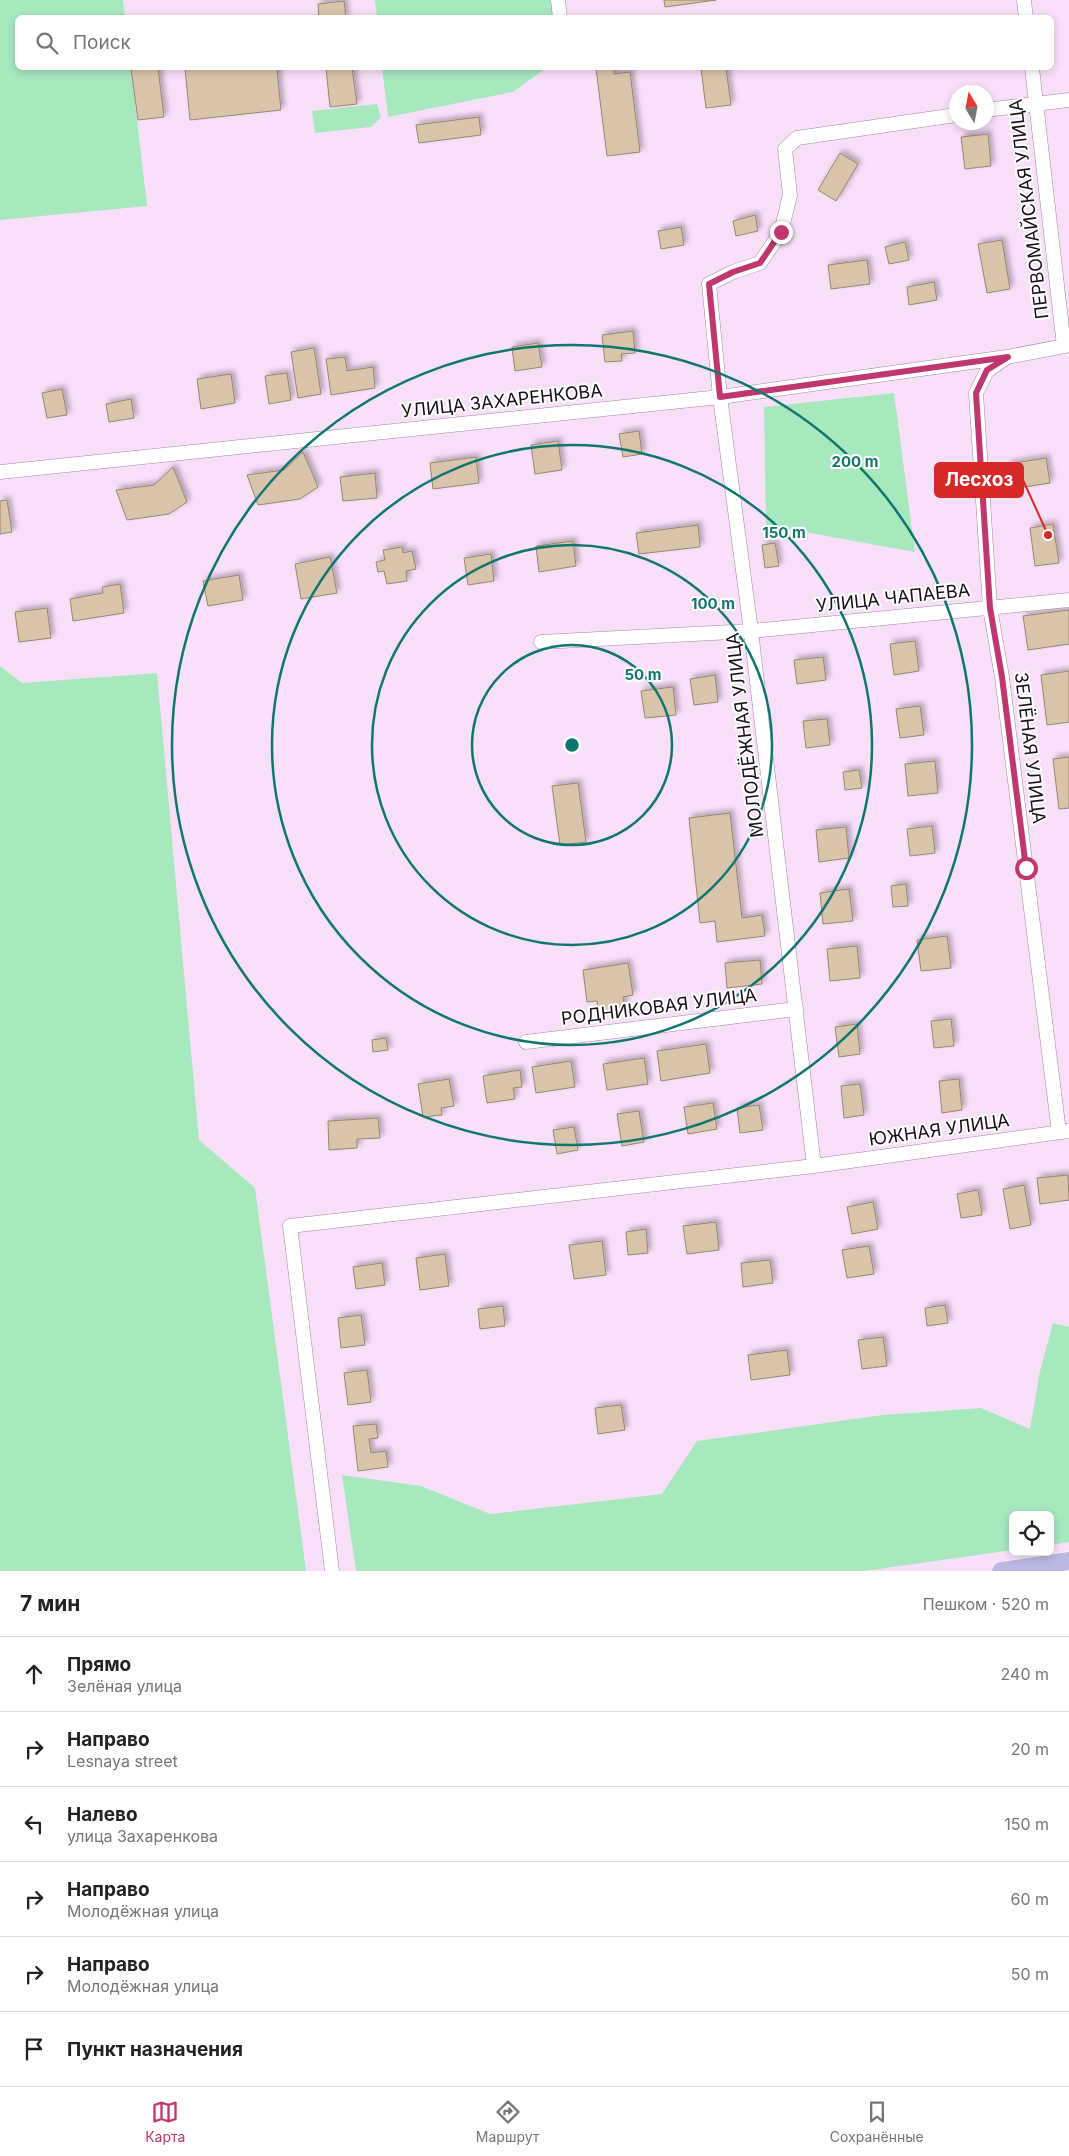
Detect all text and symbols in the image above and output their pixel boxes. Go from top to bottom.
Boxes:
search box [15,15,1054,70]
icon: search [33,29,61,57]
text: Поиск [73,31,131,54]
north arrow [949,85,994,130]
street label: ПЕРВОМАЙСКАЯ УЛИЦА [1004,98,1052,320]
route end [770,221,793,244]
street label: УЛИЦА ЗАХАРЕНКОВА [400,379,604,422]
text: 200 m [832,452,878,471]
callout: Лесхоз [935,463,1023,497]
text: Лесхоз [945,468,1013,491]
text: 150 m [762,523,806,542]
street label: УЛИЦА ЧАПАЕВА [815,579,971,616]
text: 100 m [691,594,735,613]
street label: МОЛОДЁЖНАЯ УЛИЦА [721,631,767,839]
text: 50 m [625,665,661,684]
street label: ЗЕЛЁНАЯ УЛИЦА [1011,671,1051,825]
centre of rings [563,736,581,754]
route start [1015,857,1038,880]
street label: РОДНИКОВАЯ УЛИЦА [560,984,758,1029]
street label: ЮЖНАЯ УЛИЦА [867,1109,1011,1150]
map controls [1009,1511,1054,1556]
button: locate [1009,1511,1054,1556]
text: 7 мин [20,1591,80,1616]
text: Пешком · 520 m [923,1594,1049,1614]
text: Прямо [67,1653,131,1676]
icon: ahead [20,1660,48,1688]
text: 240 m [1001,1664,1049,1684]
text: Зелёная улица [67,1676,182,1696]
text: Направо [67,1728,150,1751]
icon: right [20,1735,48,1763]
text: 20 m [1011,1739,1049,1759]
text: Lesnaya street [67,1751,178,1771]
text: Налево [67,1803,138,1826]
icon: left [20,1810,48,1838]
text: 150 m [1004,1814,1049,1834]
text: улица Захаренкова [67,1826,218,1846]
text: Направо [67,1878,150,1901]
icon: right [20,1885,48,1913]
text: 60 m [1010,1889,1049,1909]
text: Молодёжная улица [67,1901,219,1921]
text: Направо [67,1953,150,1976]
icon: right [20,1960,48,1988]
text: 50 m [1011,1964,1049,1984]
text: Молодёжная улица [67,1976,219,1996]
icon: arrive [20,2035,48,2063]
text: Пункт назначения [67,2038,243,2061]
tab: Карта [145,2098,185,2145]
tab: Маршрут [476,2098,539,2145]
tab: Сохранённые [830,2098,924,2145]

